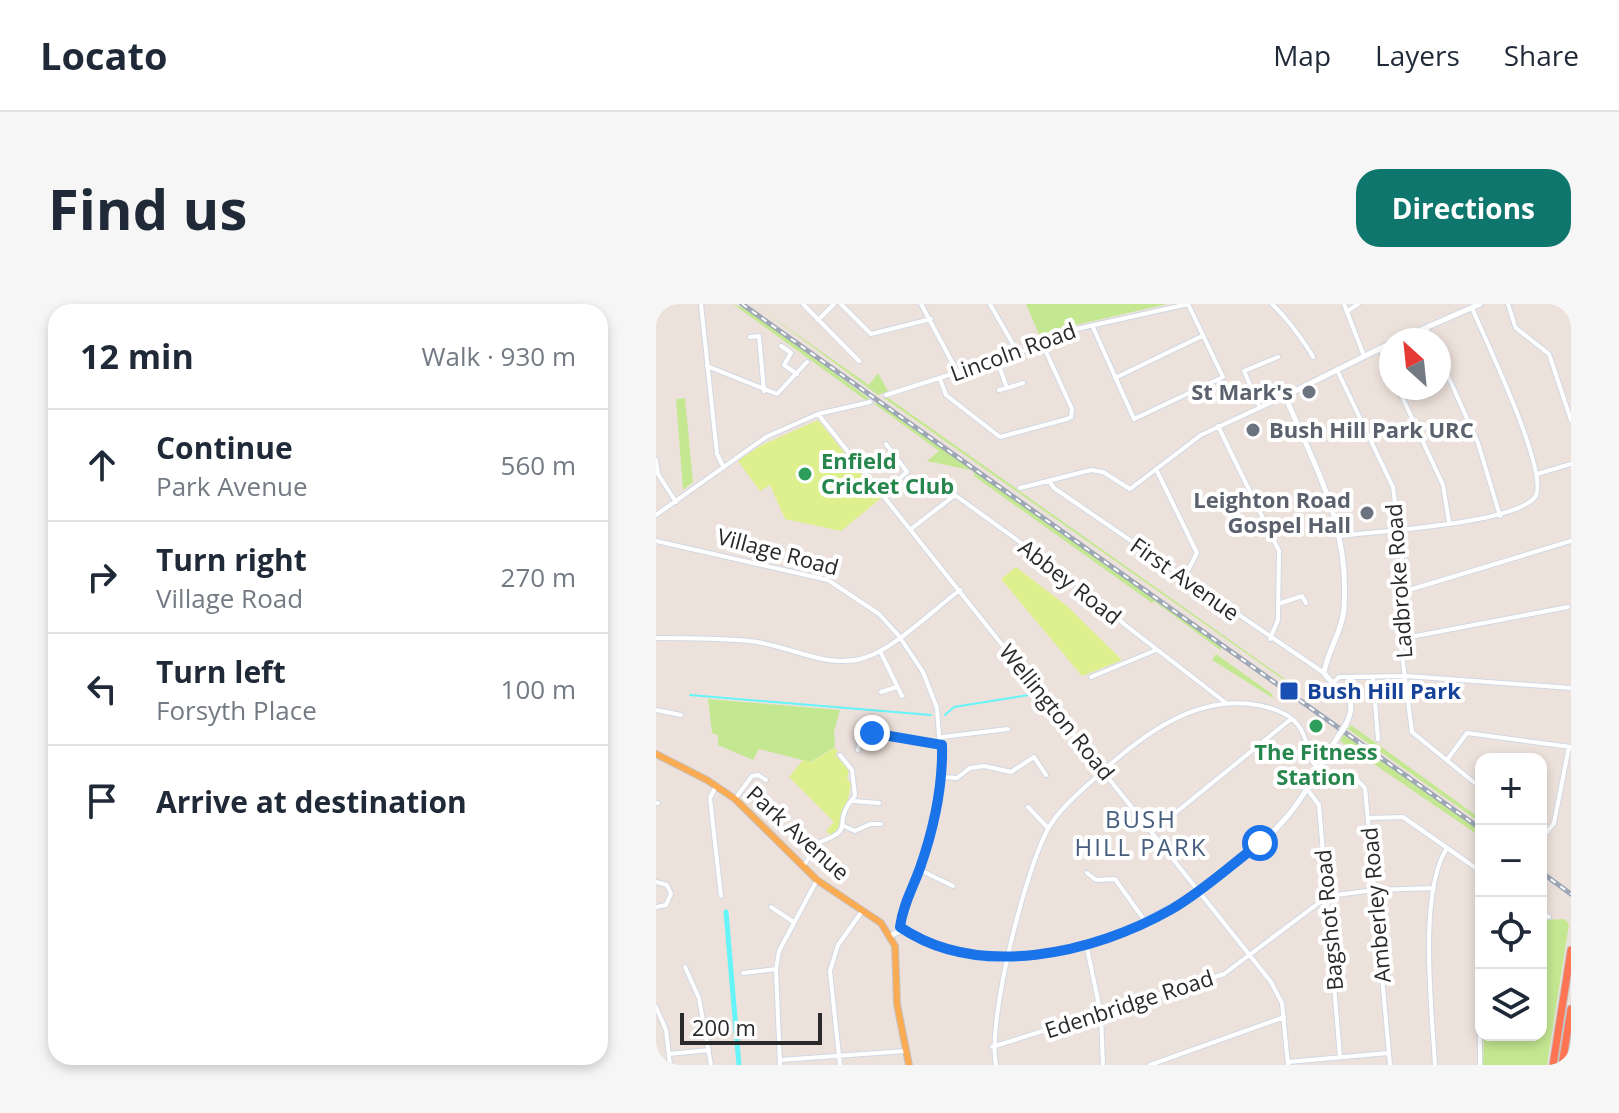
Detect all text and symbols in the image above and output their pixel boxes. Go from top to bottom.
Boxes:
text: Locato [40,29,168,81]
text: Map [1273,36,1331,74]
text: Layers [1375,36,1460,74]
text: Share [1504,36,1579,74]
button: Directions [1356,169,1571,247]
text: Find us [48,170,247,246]
street label: Lincoln Road [946,314,1080,388]
north arrow [1379,328,1451,400]
text: 12 min [80,333,194,379]
text: Walk · 930 m [422,338,576,374]
place label: St Mark's [1191,376,1293,406]
marker: St Mark's [1300,383,1318,401]
place label: Bush Hill Park URC [1269,414,1474,444]
marker: Bush Hill Park URC [1244,421,1262,439]
text: Continue [156,427,293,468]
icon: ahead [80,443,124,487]
place label: Enfield Cricket Club [821,445,954,500]
text: 560 m [501,447,576,483]
marker: Enfield Cricket Club [796,465,814,483]
text: Park Avenue [156,468,308,504]
place label: Leighton Road Gospel Hall [1193,484,1351,539]
street label: Ladbroke Road [1378,503,1418,659]
marker: Leighton Road Gospel Hall [1358,504,1376,522]
street label: Village Road [714,520,842,582]
street label: First Avenue [1125,530,1246,627]
street label: Abbey Road [1013,532,1128,631]
text: Turn right [156,539,307,580]
icon: right [80,555,124,599]
text: 270 m [501,559,576,595]
text: Village Road [156,580,303,616]
street label: Wellington Road [993,637,1122,786]
text: Turn left [156,651,286,692]
icon: left [80,667,124,711]
text: 100 m [501,671,576,707]
place label: Bush Hill Park [1307,675,1461,705]
marker: Bush Hill Park [1278,680,1300,702]
text: Forsyth Place [156,692,317,728]
route end [854,715,890,751]
marker: The Fitness Station [1307,717,1325,735]
place label: The Fitness Station [1254,736,1378,791]
map controls [1475,753,1547,1041]
button: + [1475,753,1547,825]
street label: Park Avenue [741,778,856,886]
icon: arrive [80,779,124,823]
text: Arrive at destination [156,781,467,822]
district label: BUSH HILL PARK [1075,802,1207,863]
route start [1242,825,1278,861]
button: − [1475,825,1547,897]
street label: Amberley Road [1353,826,1397,984]
street label: Bagshot Road [1307,848,1349,992]
button: locate [1475,897,1547,969]
street label: Edenbridge Road [1041,962,1217,1044]
button: layers [1475,969,1547,1041]
scale bar [680,1009,822,1045]
text: 200 m [692,1012,756,1042]

